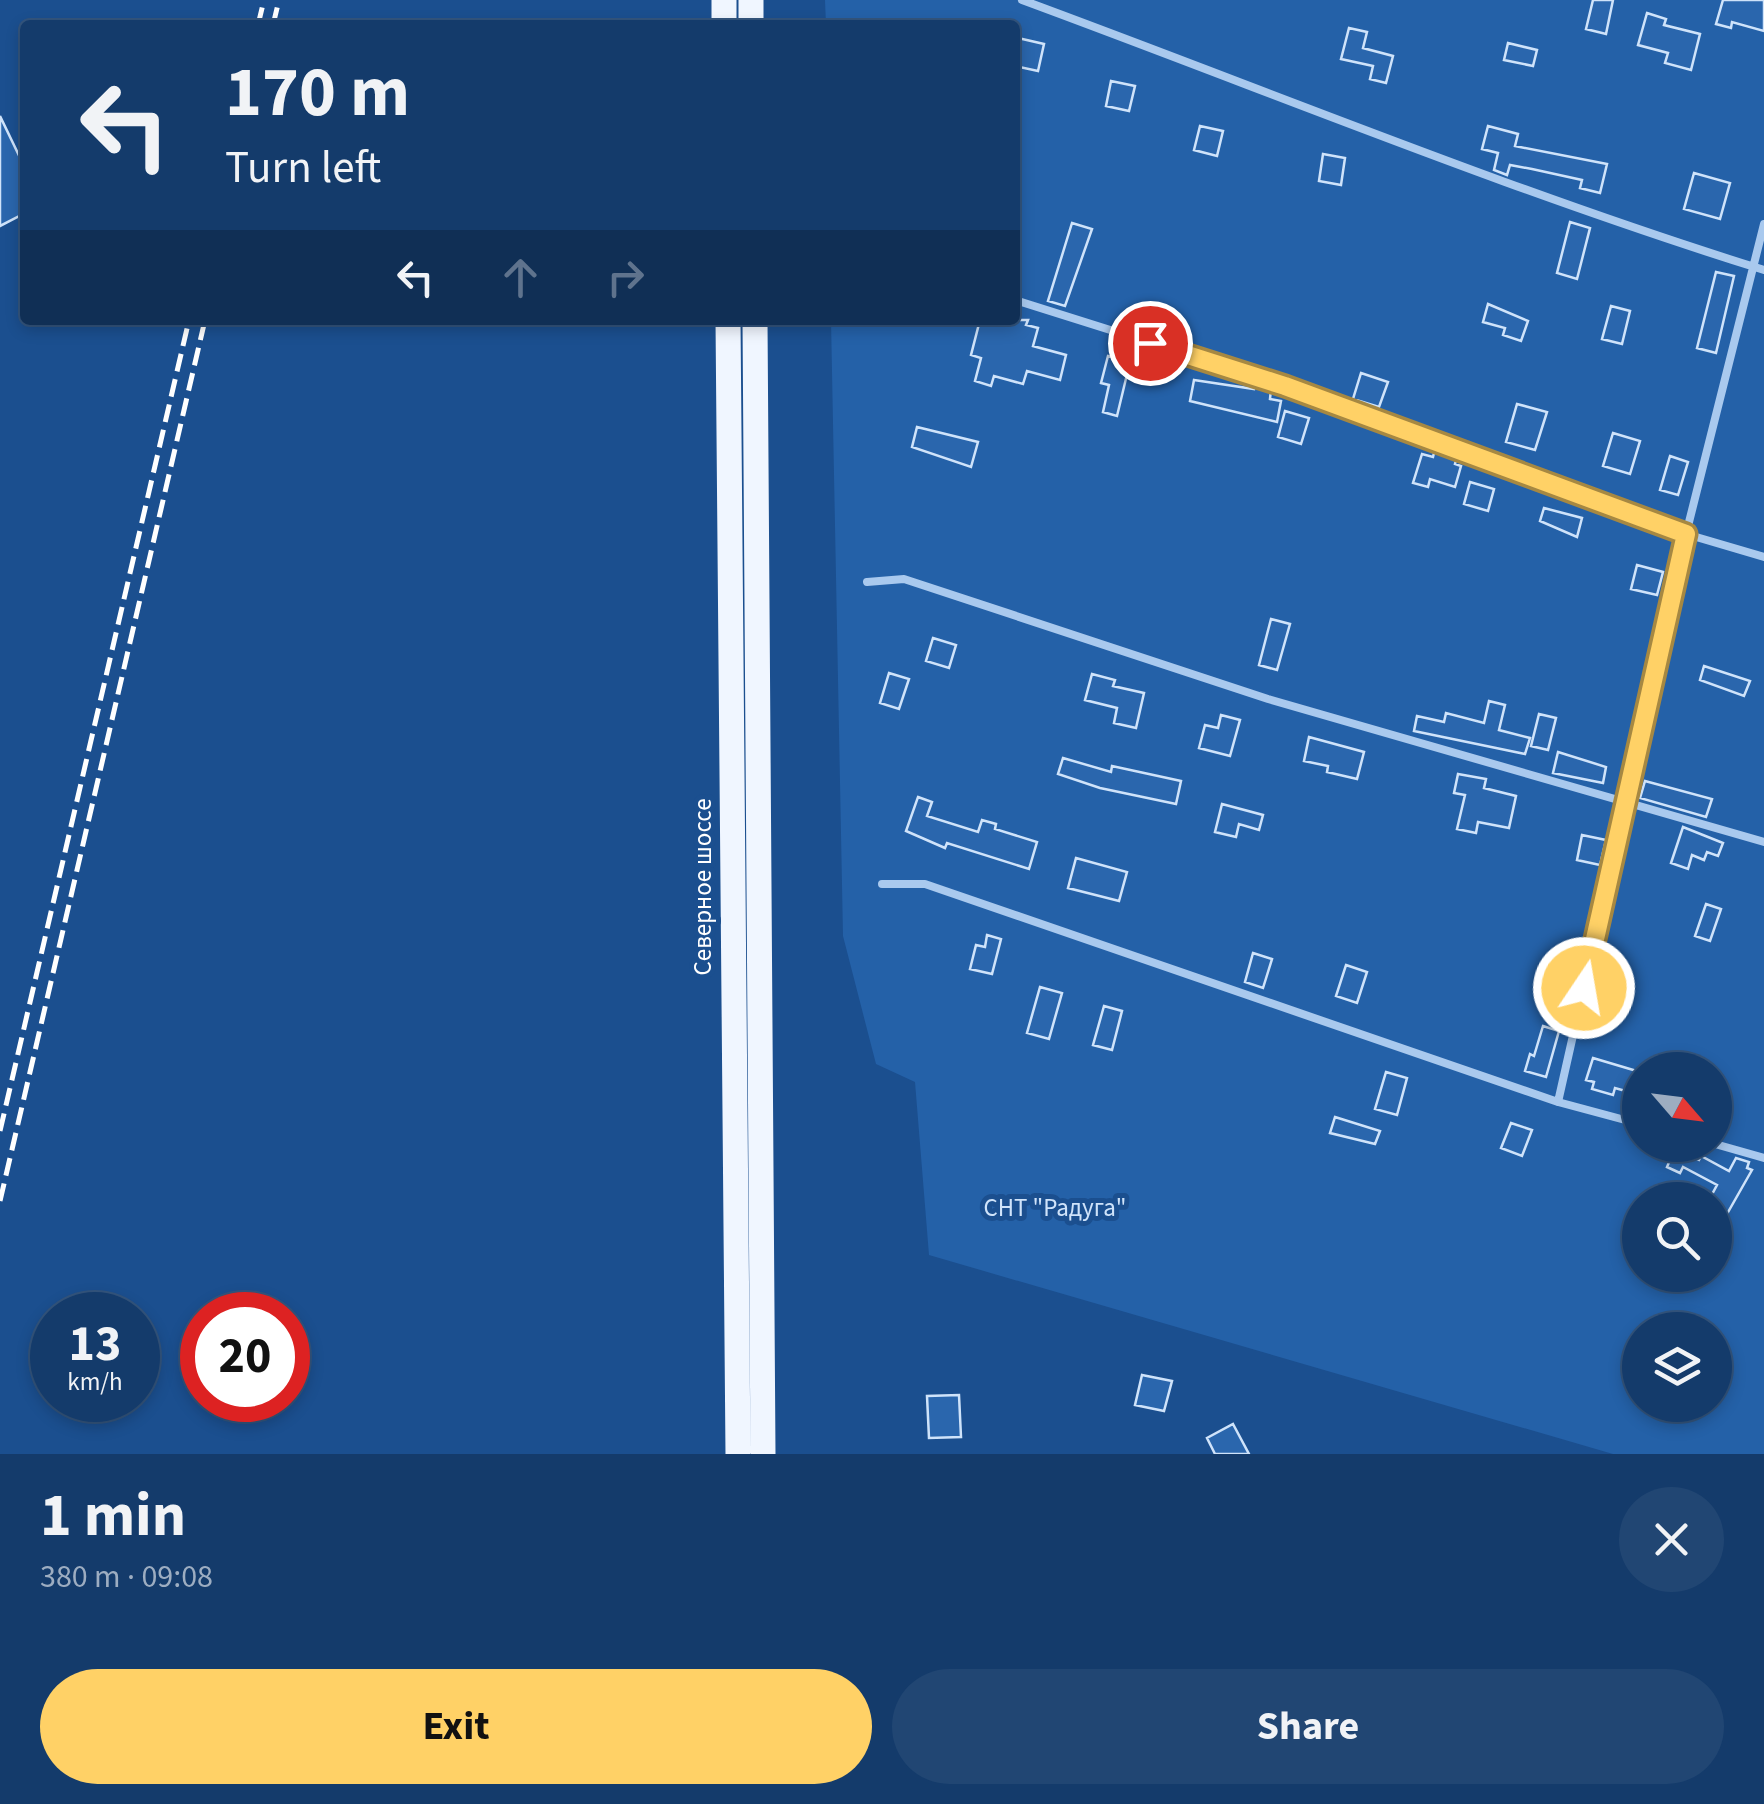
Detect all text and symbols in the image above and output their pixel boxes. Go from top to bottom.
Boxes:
text: 170 m [225,43,410,143]
icon: left [60,60,190,190]
text: Turn left [225,136,381,200]
icon: left [388,250,443,305]
icon: ahead [493,250,548,305]
icon: right [598,250,653,305]
pin [1108,301,1193,386]
icon: arrive [1123,316,1178,371]
street label: Северное шоссе [685,798,721,976]
position arrow [1532,936,1636,1040]
north arrow [1622,1052,1732,1162]
map controls [1622,1052,1732,1422]
button: search [1622,1182,1732,1292]
park label: СНТ "Радуга" [984,1190,1126,1226]
speed limit sign: 20 [180,1292,310,1422]
text: 13 [69,1309,121,1380]
button: layers [1622,1312,1732,1422]
text: km/h [67,1364,123,1400]
text: 1 min [40,1474,186,1559]
button: close [1619,1487,1724,1592]
text: 380 m · 09:08 [40,1554,213,1600]
button: Exit [40,1669,872,1784]
button: Share [892,1669,1724,1784]

